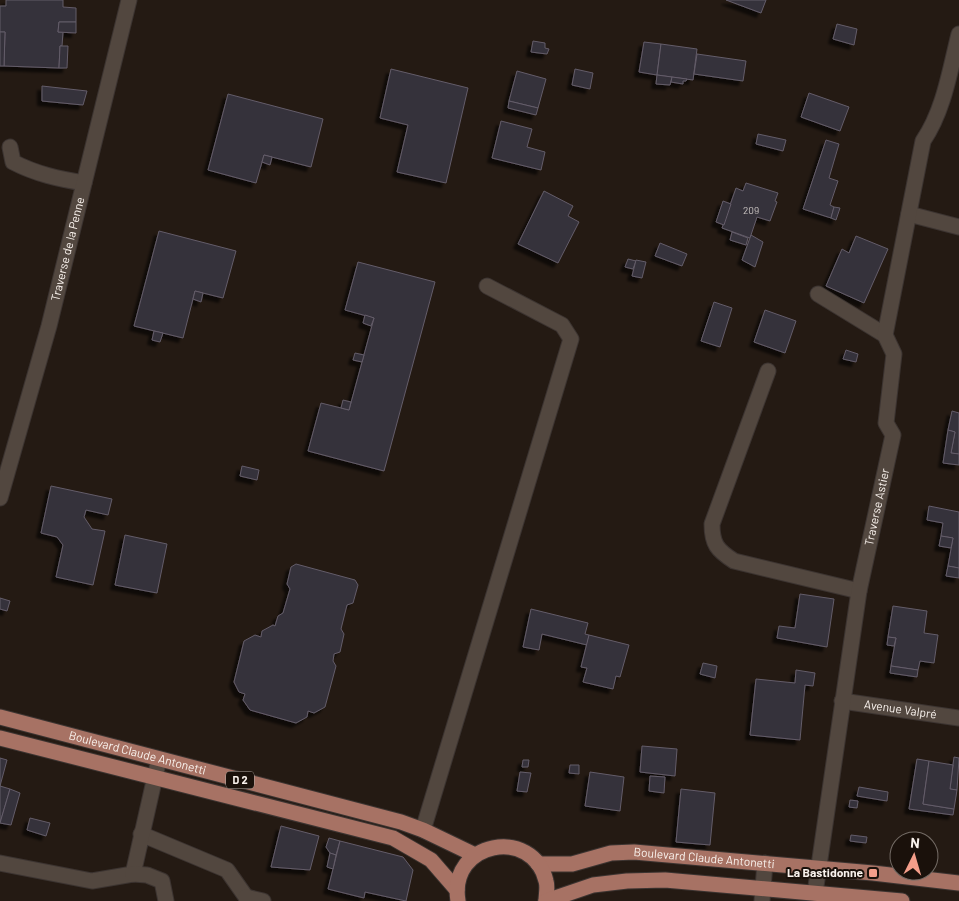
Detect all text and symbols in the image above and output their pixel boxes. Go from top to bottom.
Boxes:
street label: Traverse de la Penne [47,195,86,302]
house number: 209 [743,204,759,216]
street label: Traverse Astier [861,466,892,547]
street label: Avenue Valpré [863,696,938,721]
street label: Boulevard Claude Antonetti [67,727,208,777]
road number: D 2 [226,772,254,788]
north arrow [889,831,939,881]
text: N [910,834,921,851]
street label: Boulevard Claude Antonetti [633,844,775,870]
place label: La Bastidonne [787,865,863,879]
marker: La Bastidonne [867,867,879,879]

